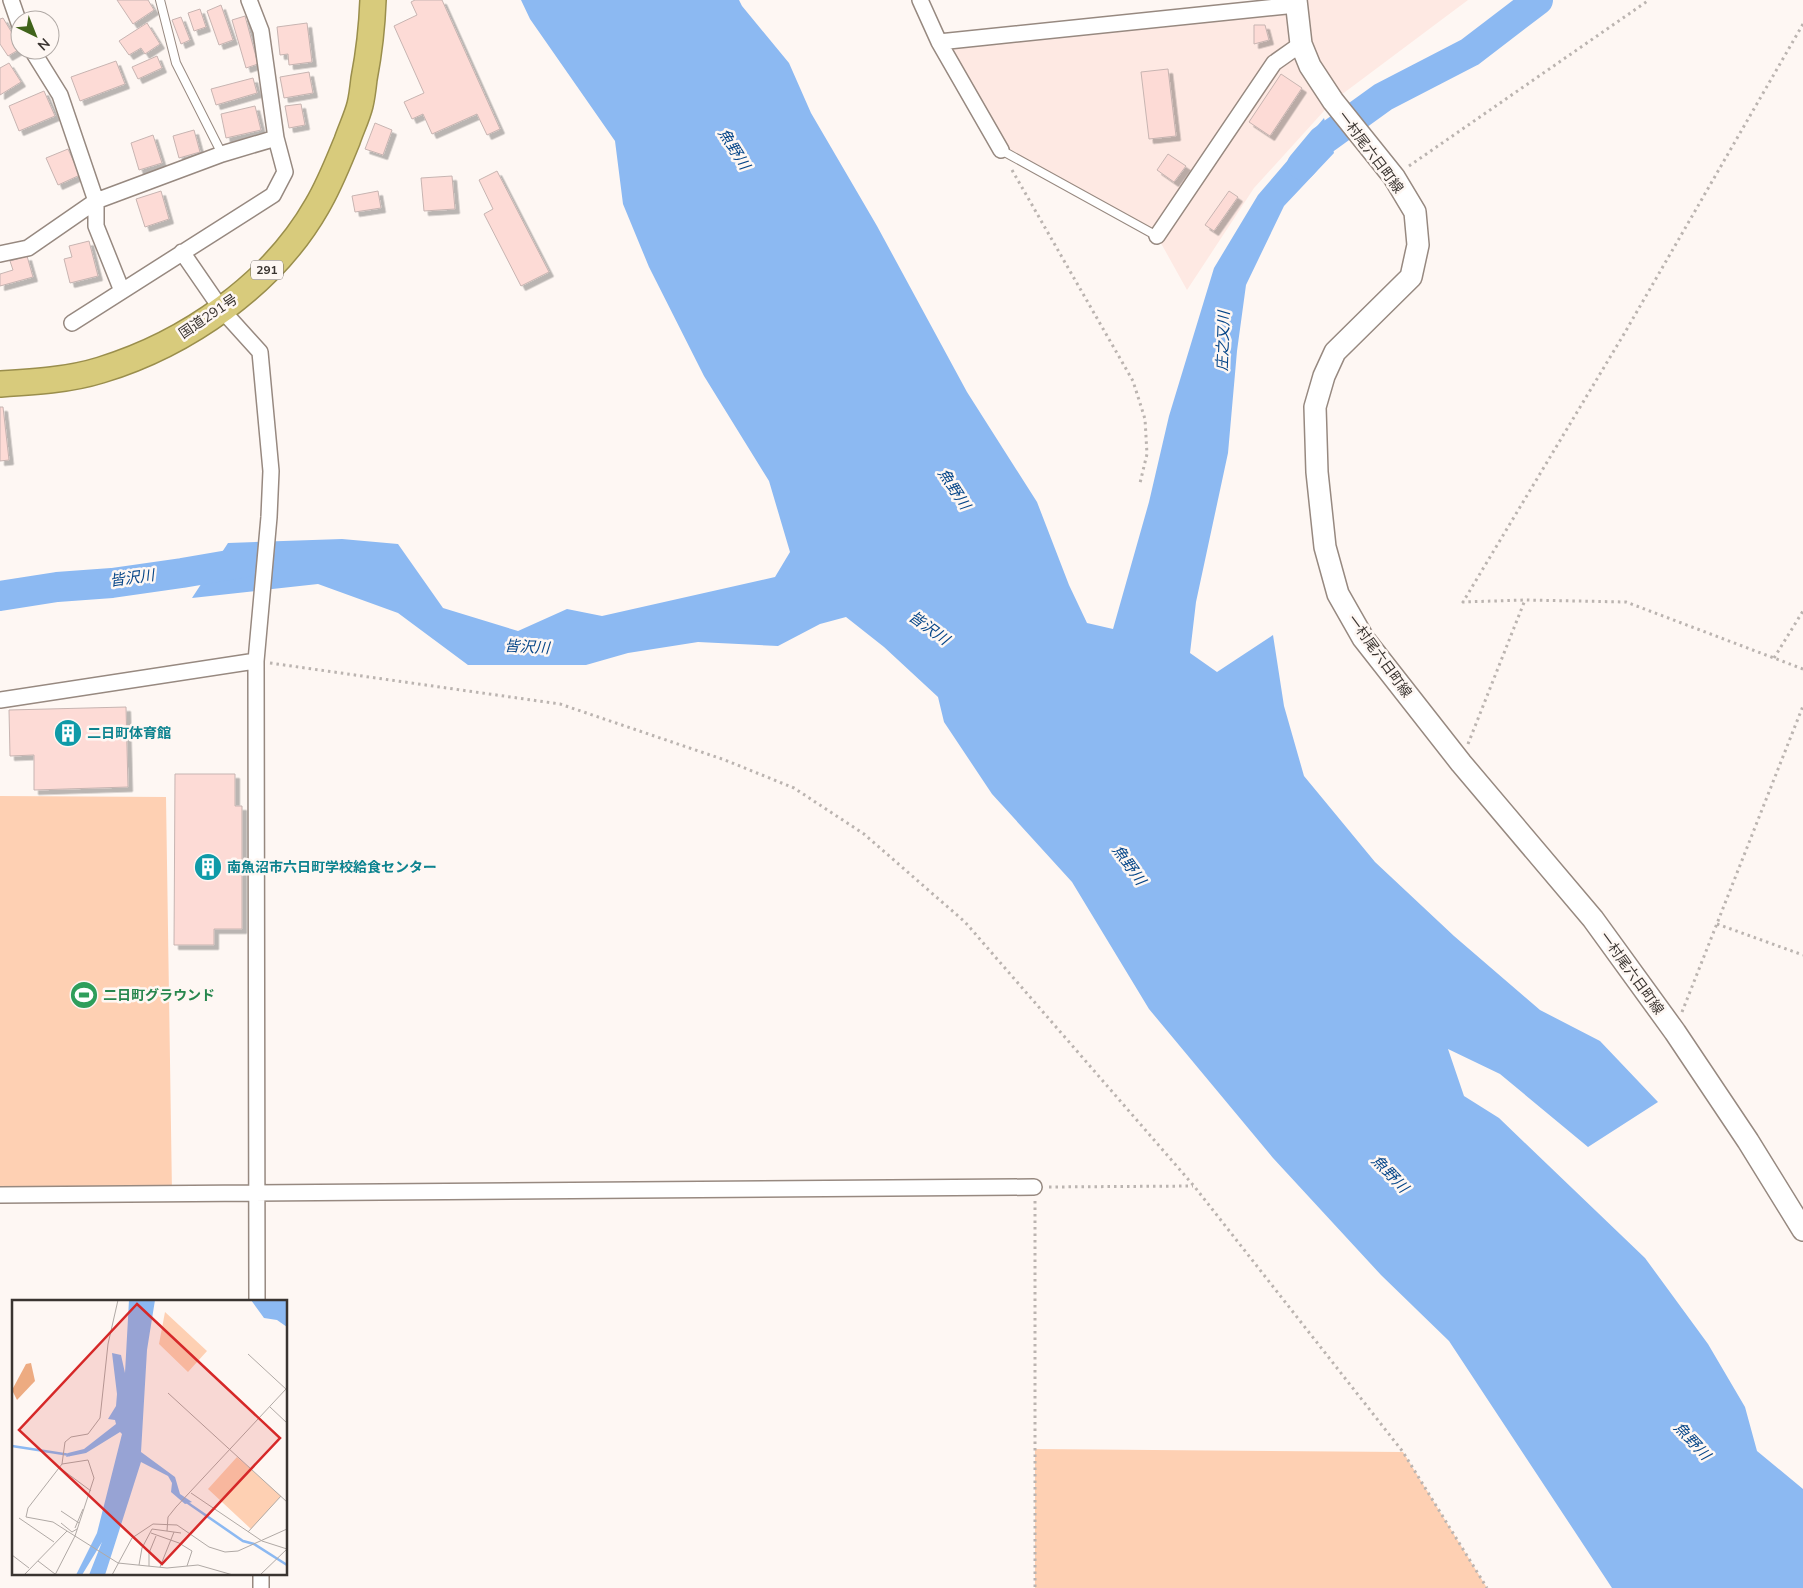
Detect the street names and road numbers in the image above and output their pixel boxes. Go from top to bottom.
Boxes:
street label: 一村尾六日町線 [1334,107,1408,197]
road number: 291 [251,260,283,280]
street label: 国道291号 [175,290,241,343]
street label: 一村尾六日町線 [1343,611,1416,702]
street label: 一村尾六日町線 [1595,928,1668,1019]

